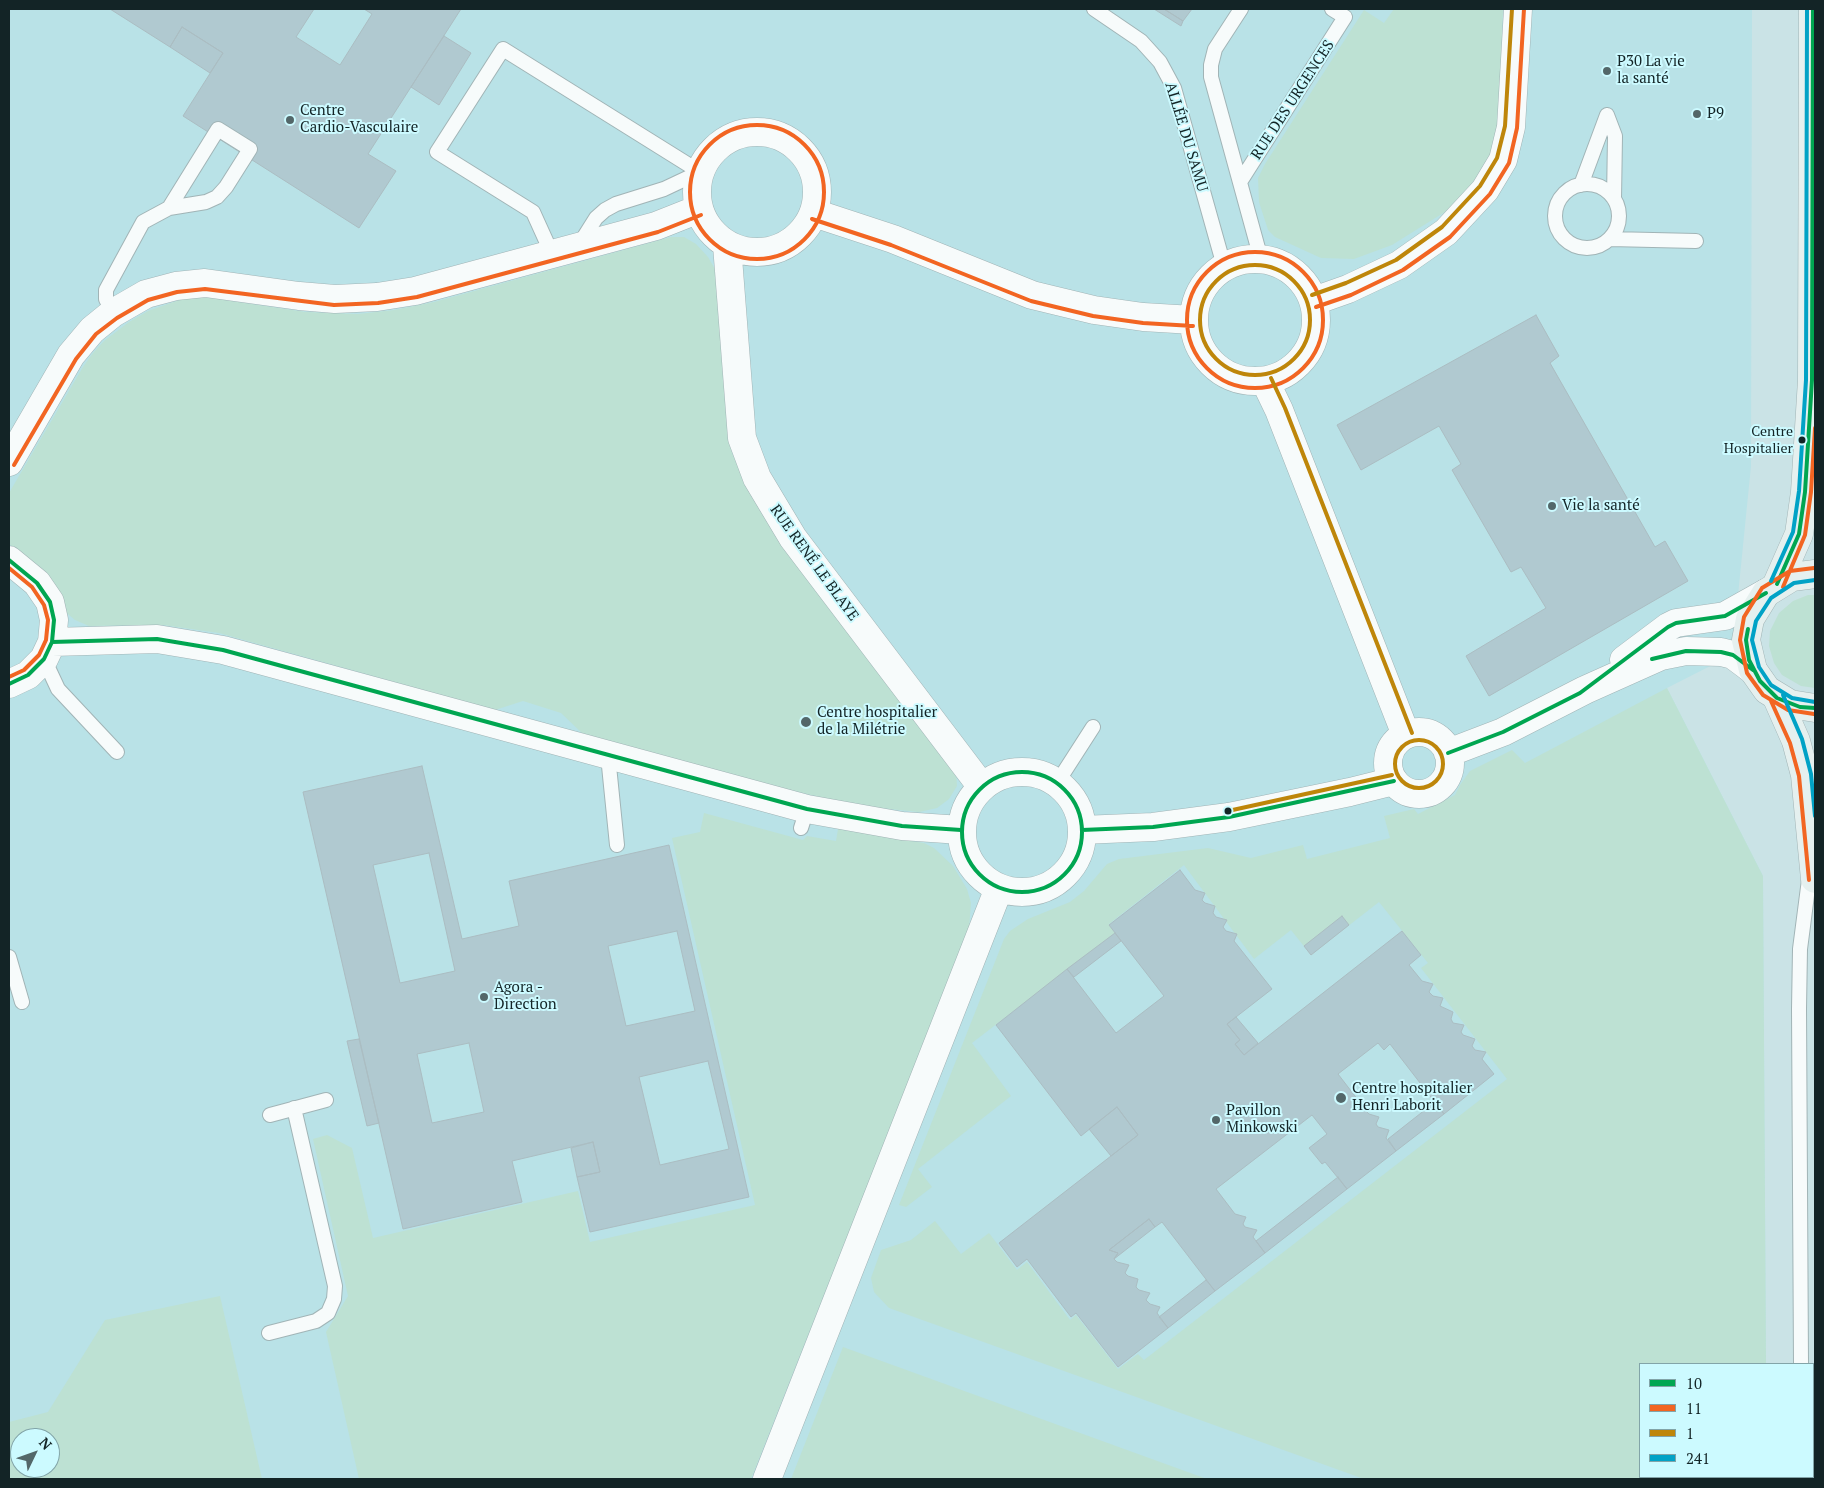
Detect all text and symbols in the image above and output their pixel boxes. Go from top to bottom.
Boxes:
street label: RUE DES URGENCES [1248,37,1338,163]
place label: P30 La vie la santé [1617,53,1685,88]
marker: P30 La vie la santé [1601,65,1613,77]
street label: ALLÉE DU SAMU [1161,80,1211,194]
place label: Centre Cardio-Vasculaire [300,102,418,137]
place label: P9 [1707,105,1724,123]
marker: P9 [1691,108,1703,120]
marker: Centre Cardio-Vasculaire [284,114,296,126]
place label: Centre Hospitalier [1724,424,1793,457]
marker: Centre Hospitalier [1797,435,1807,445]
place label: Vie la santé [1562,497,1640,515]
marker: Vie la santé [1546,500,1558,512]
street label: RUE RENÉ LE BLAYE [766,501,862,625]
place label: Centre hospitalier de la Milétrie [817,704,937,739]
marker: Centre hospitalier de la Milétrie [799,715,813,729]
unlabelled marker [1223,806,1233,816]
place label: Agora - Direction [494,979,557,1014]
marker: Agora - Direction [478,991,490,1003]
place label: Centre hospitalier Henri Laborit [1352,1080,1472,1115]
marker: Centre hospitalier Henri Laborit [1334,1091,1348,1105]
place label: Pavillon Minkowski [1226,1102,1298,1137]
marker: Pavillon Minkowski [1210,1114,1222,1126]
legend [1639,1363,1814,1478]
text: 10 [1686,1373,1702,1393]
text: 11 [1686,1398,1702,1418]
text: 1 [1686,1423,1694,1443]
north arrow [10,1428,60,1478]
text: N [35,1433,56,1454]
text: 241 [1686,1448,1710,1468]

